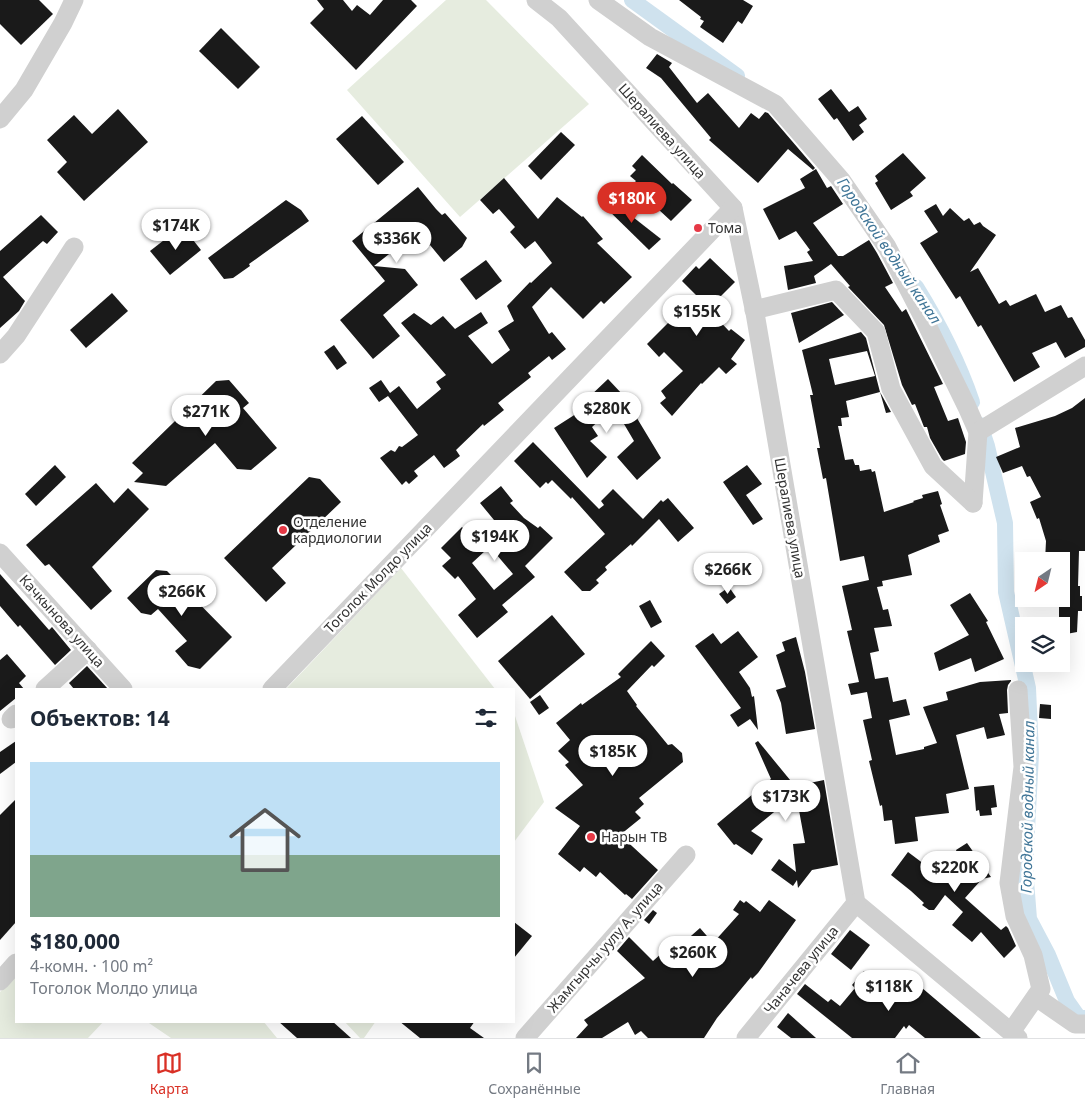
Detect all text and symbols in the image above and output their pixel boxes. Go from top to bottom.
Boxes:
street label: Шералиева улица [614,79,710,182]
water label: Городской водный канал [833,173,947,328]
pin: $180K [597,182,667,224]
text: $180K [608,187,656,209]
pin: $174K [141,208,211,251]
text: $174K [152,214,200,236]
place label: Тома [708,218,742,237]
pin: $336K [362,222,432,264]
marker: Тома [692,222,704,234]
text: $336K [373,227,421,249]
pin: $155K [662,294,732,337]
text: $155K [673,300,721,322]
pin: $280K [572,392,642,434]
pin: $271K [171,394,241,437]
text: $280K [583,397,631,419]
text: $271K [182,400,230,422]
street label: Шералиева улица [771,456,810,580]
place label: Отделение кардиологии [293,512,382,547]
street label: Тоголок Молдо улица [320,518,435,637]
pin: $194K [460,520,530,562]
marker: Отделение кардиологии [277,524,289,536]
text: $194K [471,525,519,547]
pin: $266K [693,552,763,595]
north arrow [1015,552,1070,608]
map controls [1015,552,1070,672]
text: $266K [704,558,752,580]
street label: Качкынова улица [16,570,109,671]
pin: $266K [147,574,217,617]
text: $266K [158,580,206,602]
button: layers [1015,617,1070,672]
text: Объектов: 14 [30,704,170,732]
icon: filters [472,704,500,732]
water label: Городской водный канал [1015,720,1039,893]
pin: $185K [578,734,648,777]
text: $185K [589,740,637,762]
pin: $173K [751,780,821,822]
text: $173K [762,785,810,807]
icon: home [220,795,310,885]
place label: Нарын ТВ [601,827,667,846]
marker: Нарын ТВ [585,831,597,843]
pin: $220K [920,850,990,893]
text: $220K [931,856,979,878]
street label: Жамгырчы уулу А. улица [543,877,667,1016]
street label: Чаначева улица [759,922,842,1018]
text: $180,000 [30,927,120,955]
pin: $260K [658,936,728,978]
text: $260K [669,941,717,963]
text: 4-комн. · 100 m² [30,955,153,977]
pin: $118K [854,970,924,1012]
text: $118K [865,975,913,997]
text: Тоголок Молдо улица [30,977,198,999]
tab: Карта [150,1049,189,1098]
tab: Сохранённые [488,1049,581,1098]
tab: Главная [880,1049,935,1098]

